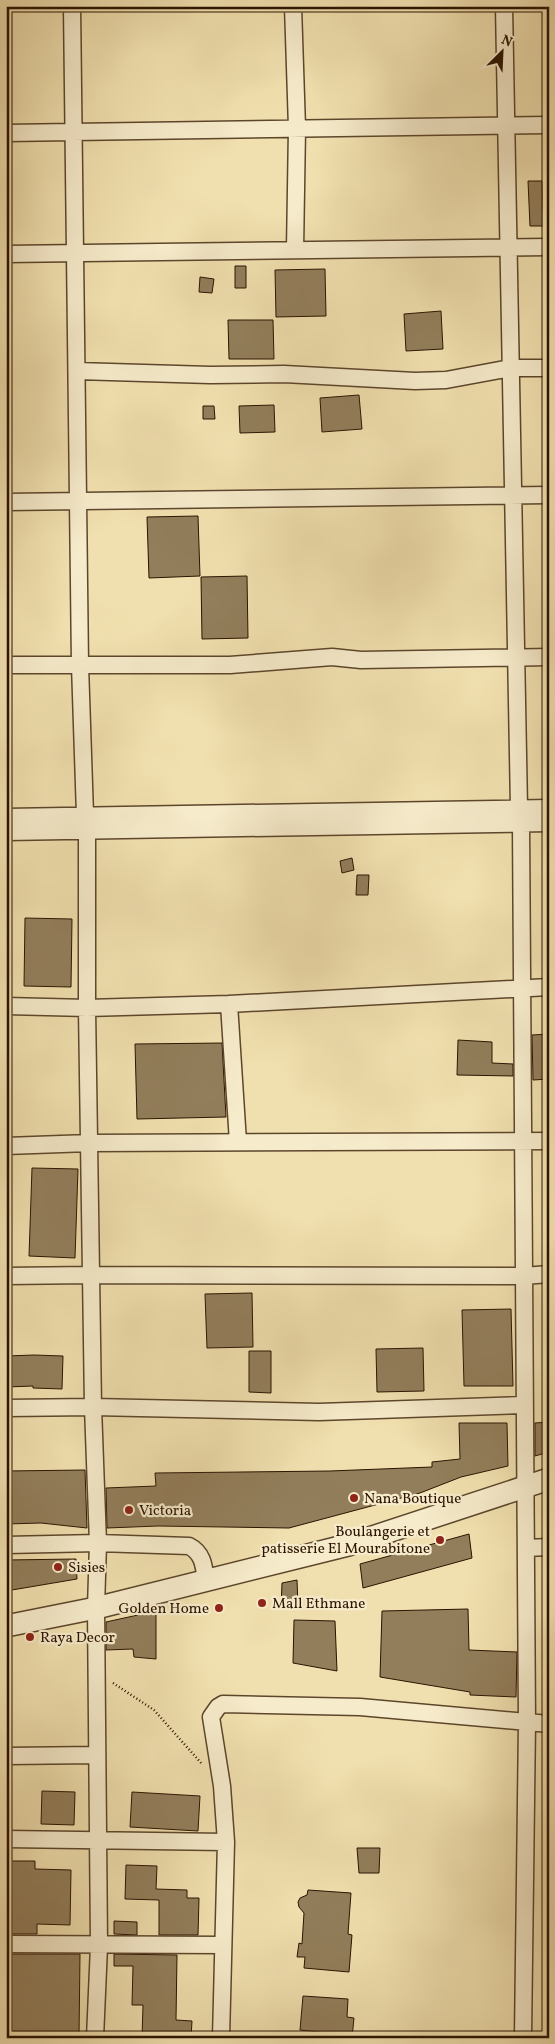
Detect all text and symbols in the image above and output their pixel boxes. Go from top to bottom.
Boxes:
north arrow [478,28,528,78]
text: N [498,31,515,52]
place label: Nana Boutique [364,1489,461,1510]
marker: Nana Boutique [348,1492,360,1504]
place label: Victoria [139,1501,191,1522]
marker: Victoria [123,1504,135,1516]
place label: Boulangerie et patisserie El Mourabitone [261,1522,430,1560]
marker: Boulangerie et patisserie El Mourabitone [434,1534,446,1546]
place label: Sisies [68,1558,105,1579]
marker: Sisies [52,1561,64,1573]
place label: Mall Ethmane [272,1594,365,1615]
marker: Mall Ethmane [256,1597,268,1609]
place label: Golden Home [119,1599,209,1620]
marker: Golden Home [213,1602,225,1614]
place label: Raya Decor [40,1628,115,1649]
marker: Raya Decor [24,1631,36,1643]

